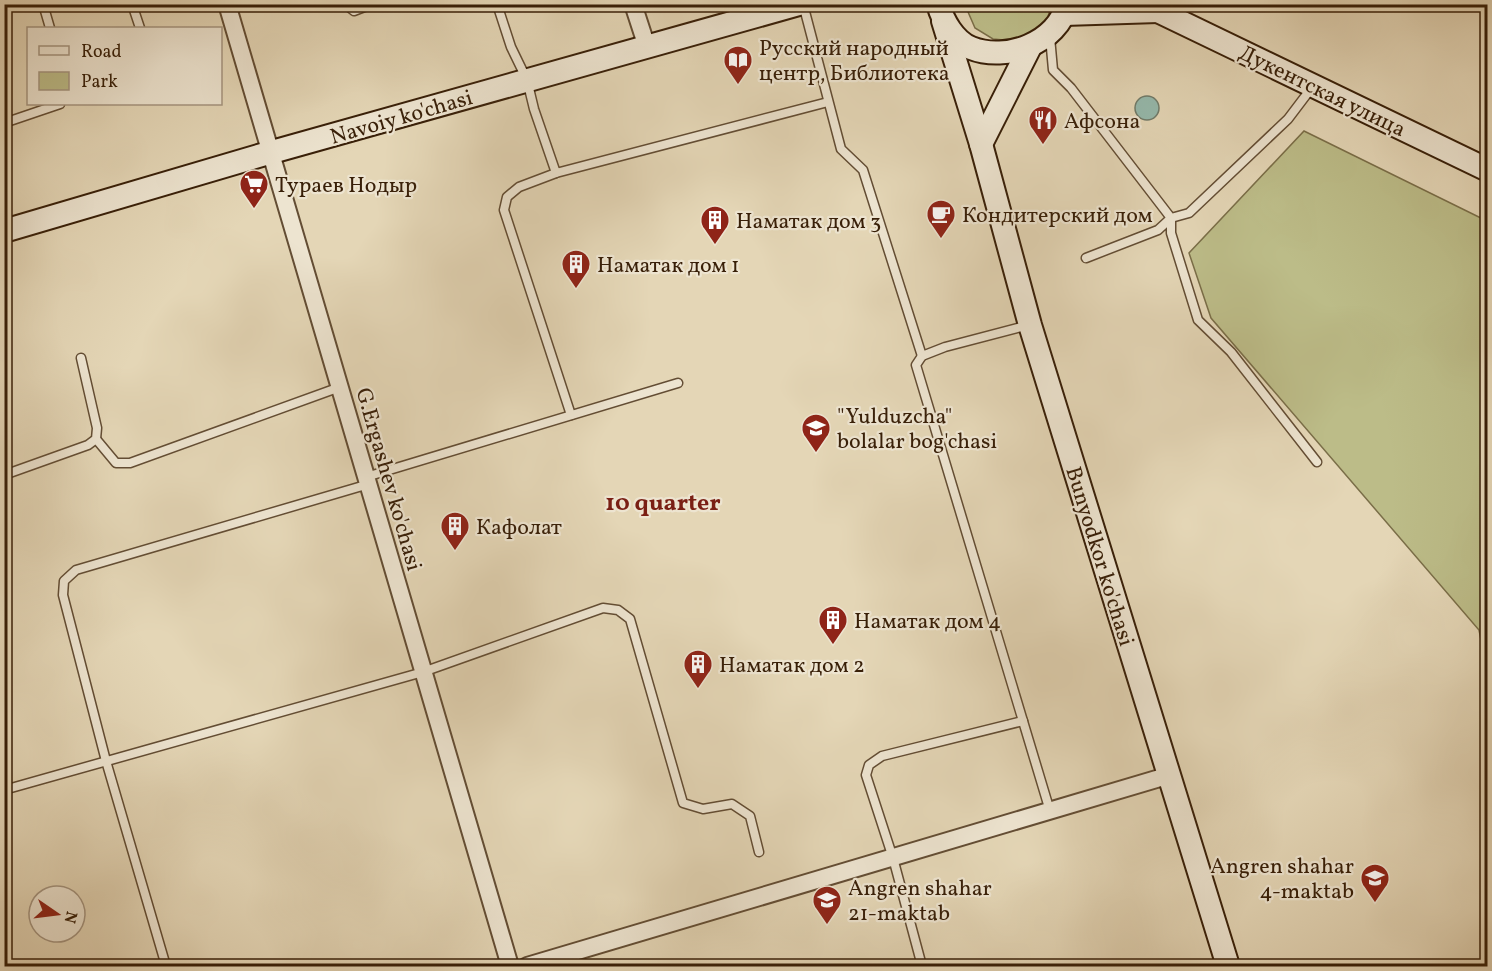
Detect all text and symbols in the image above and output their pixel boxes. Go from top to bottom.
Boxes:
legend [27,27,222,105]
place label: Русский народный центр, Библиотека [759,34,950,90]
street label: Дукентская улица [1233,38,1411,146]
text: Road [81,40,122,65]
library icon: Русский народный центр, Библиотека [722,44,754,86]
text: Park [81,70,118,95]
street label: Navoiy ko'chasi [327,83,477,154]
restaurant icon: Афсона [1027,104,1059,146]
place label: Афсона [1064,107,1140,138]
supermarket icon: Тураев Нодыр [238,168,270,210]
place label: Тураев Нодыр [275,171,417,202]
cafe icon: Кондитерский дом [925,198,957,240]
place label: Кондитерский дом [962,201,1153,232]
building icon: Наматак дом 3 [699,204,731,246]
place label: Наматак дом 3 [736,207,881,238]
building icon: Наматак дом 1 [560,248,592,290]
place label: Наматак дом 1 [597,251,740,282]
street label: G.Ergashev ko'chasi [347,385,429,575]
place label: "Yulduzcha" bolalar bog'chasi [837,402,997,458]
school or university icon: "Yulduzcha" bolalar bog'chasi [800,412,832,454]
street label: Bunyodkor ko'chasi [1057,463,1141,650]
district label: 10 quarter [605,487,721,521]
building icon: Кафолат [439,510,471,552]
place label: Кафолат [476,513,562,544]
building icon: Наматак дом 4 [817,604,849,646]
place label: Наматак дом 4 [854,607,1001,638]
building icon: Наматак дом 2 [682,648,714,690]
place label: Наматак дом 2 [719,651,865,682]
place label: Angren shahar 4-maktab [1210,852,1354,908]
school or university icon: Angren shahar 4-maktab [1359,862,1391,904]
place label: Angren shahar 21-maktab [848,874,992,930]
north arrow [27,884,87,944]
school or university icon: Angren shahar 21-maktab [811,884,843,926]
text: N [57,909,82,926]

